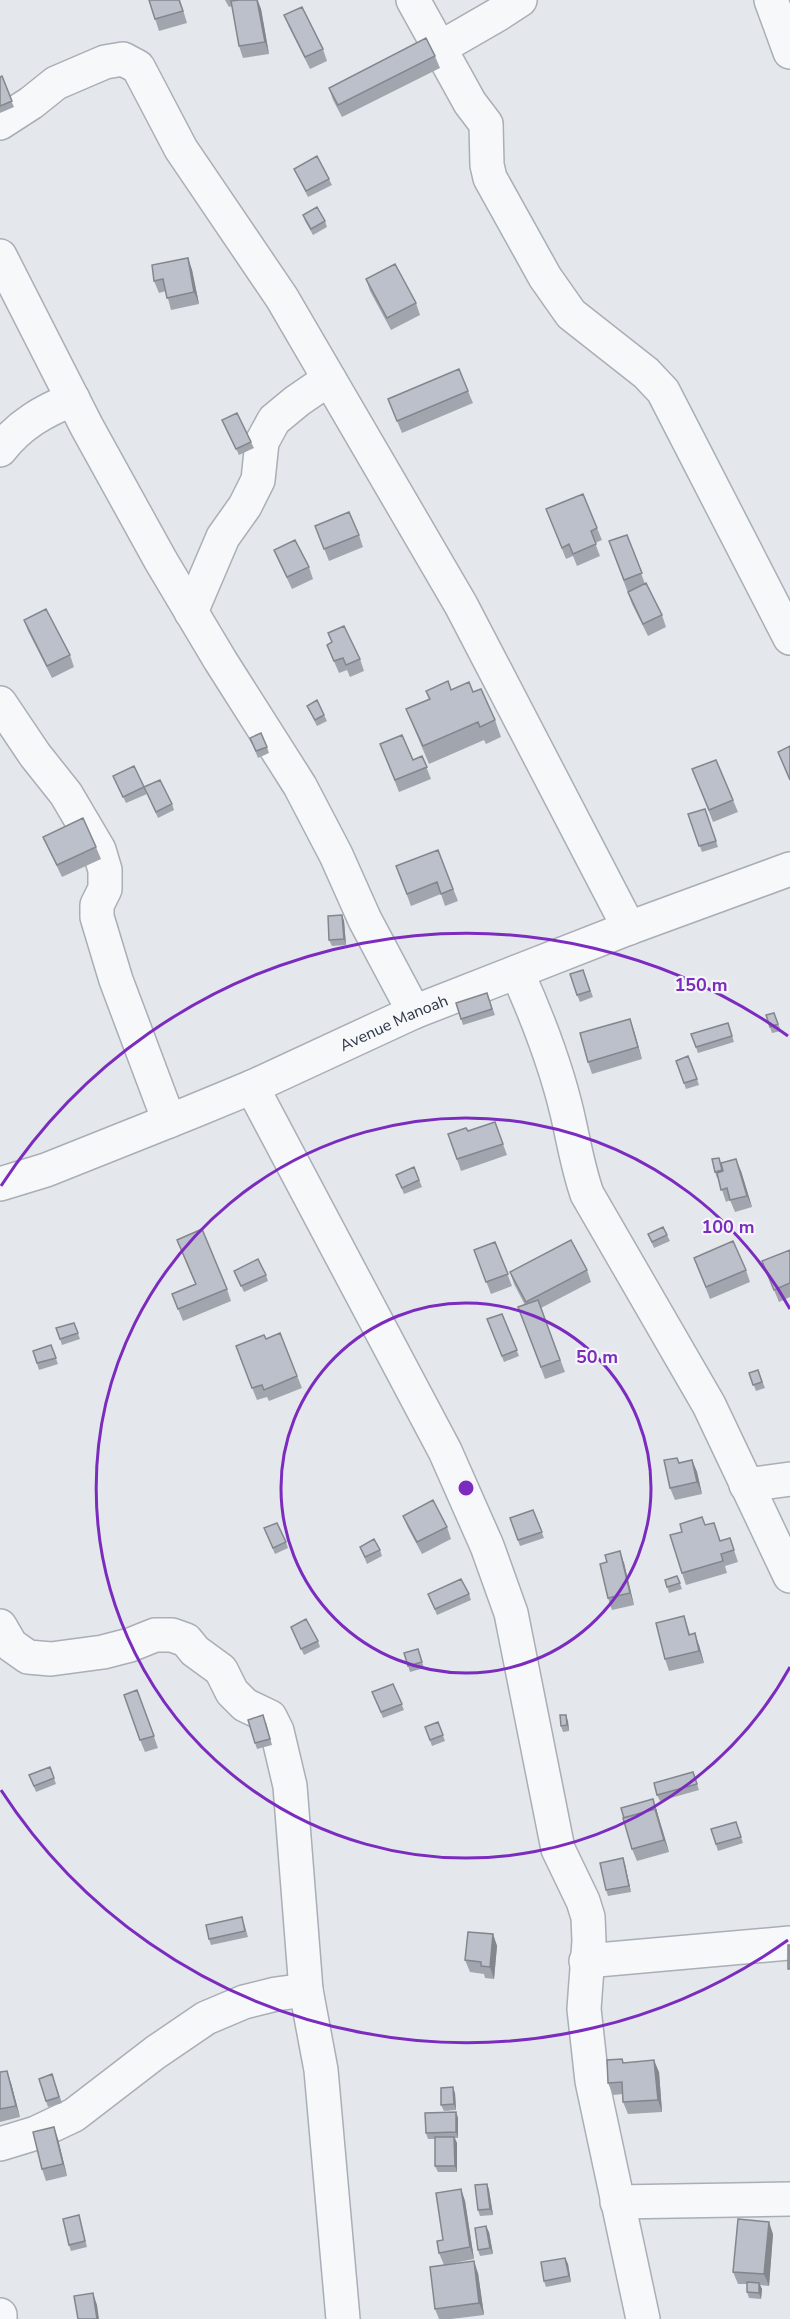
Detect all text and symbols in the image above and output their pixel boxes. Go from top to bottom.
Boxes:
text: 150 m [674,973,728,997]
street label: Avenue Manoah [336,990,451,1057]
text: 100 m [701,1215,755,1239]
text: 50 m [576,1345,618,1369]
centre of rings [456,1478,476,1498]

